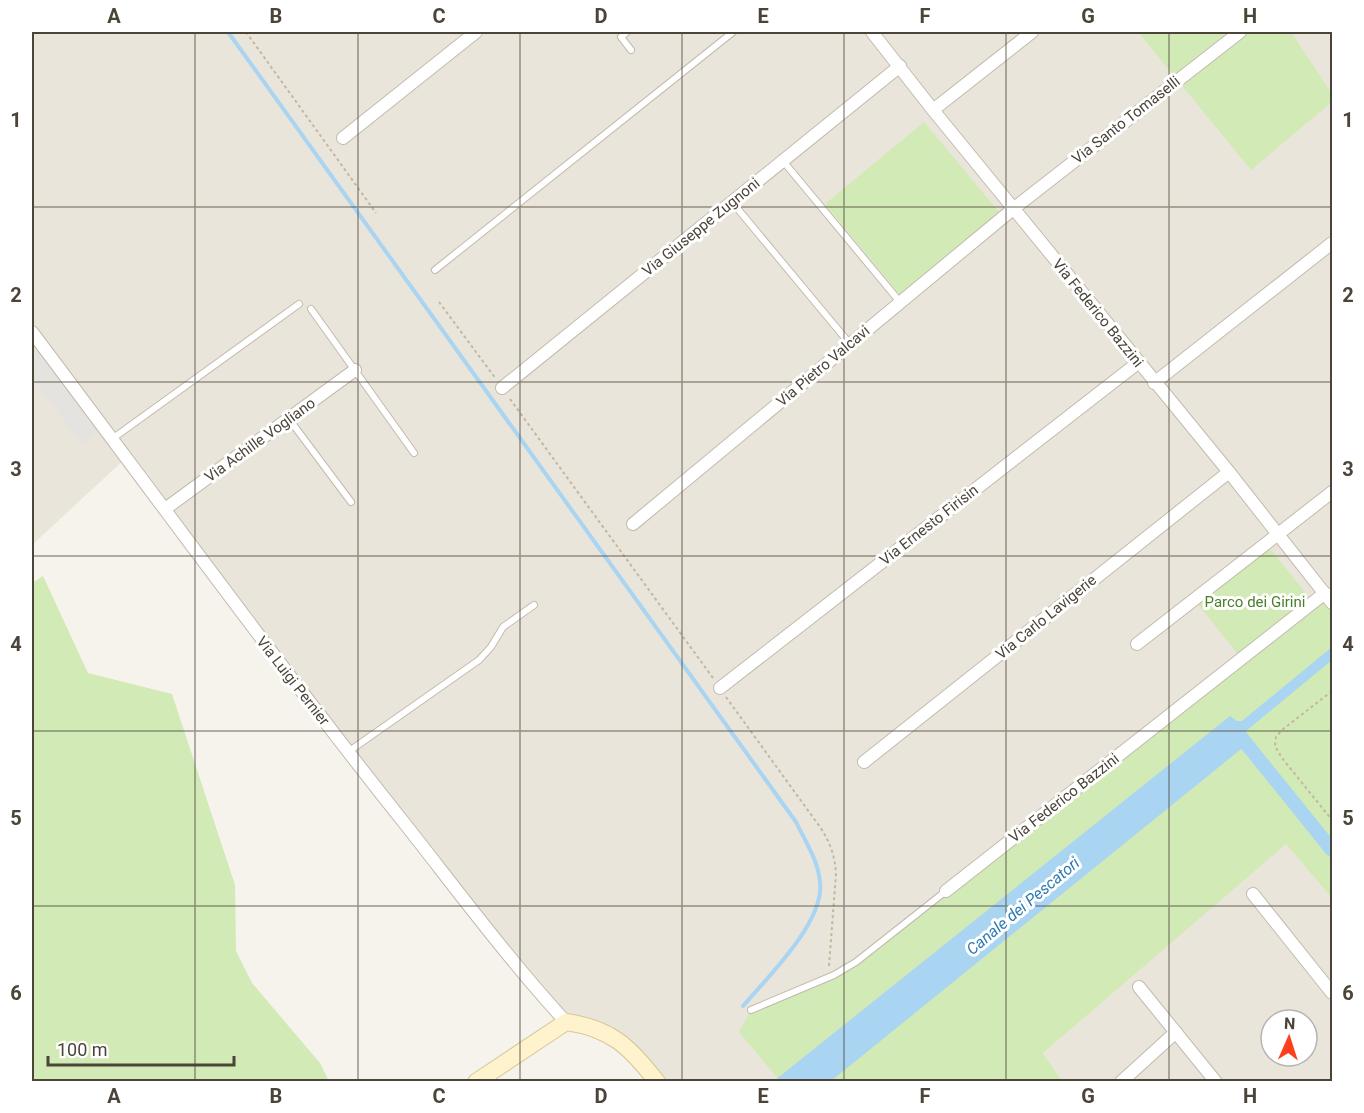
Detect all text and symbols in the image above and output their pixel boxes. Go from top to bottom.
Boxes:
text: A [107,4,121,28]
text: B [270,4,282,28]
text: C [432,4,446,28]
text: D [595,4,608,28]
text: E [757,4,769,28]
text: F [920,4,931,28]
text: G [1081,4,1095,28]
text: H [1243,4,1257,28]
street label: Via Santo Tomaselli [1068,72,1184,168]
text: 1 [10,108,22,132]
text: 1 [1342,108,1354,132]
street label: Via Giuseppe Zugnoni [639,174,763,280]
street label: Via Federico Bazzini [1049,255,1147,371]
text: 2 [10,283,22,307]
text: 2 [1342,283,1354,307]
street label: Via Pietro Valcavi [773,322,873,410]
street label: Via Achille Vogliano [201,394,319,486]
text: 3 [10,457,22,481]
text: 3 [1342,457,1354,481]
street label: Via Ernesto Firisin [876,481,982,569]
street label: Via Carlo Lavigerie [992,571,1100,663]
park label: Parco dei Girini [1205,593,1305,611]
text: 4 [10,632,22,656]
text: 4 [1342,632,1354,656]
street label: Via Luigi Pernier [253,633,333,729]
street label: Via Federico Bazzini [1005,750,1123,846]
text: 5 [10,806,22,830]
text: 5 [1342,806,1354,830]
water label: Canale dei Pescatori [963,853,1083,959]
text: 6 [10,981,22,1005]
text: 6 [1342,981,1354,1005]
north arrow [1259,1008,1319,1068]
text: N [1284,1014,1296,1033]
scale bar [48,1029,234,1067]
text: 100 m [57,1039,108,1060]
text: A [107,1084,121,1108]
text: B [270,1084,282,1108]
text: C [432,1084,446,1108]
text: D [595,1084,608,1108]
text: E [757,1084,769,1108]
text: F [920,1084,931,1108]
text: G [1081,1084,1095,1108]
text: H [1243,1084,1257,1108]

